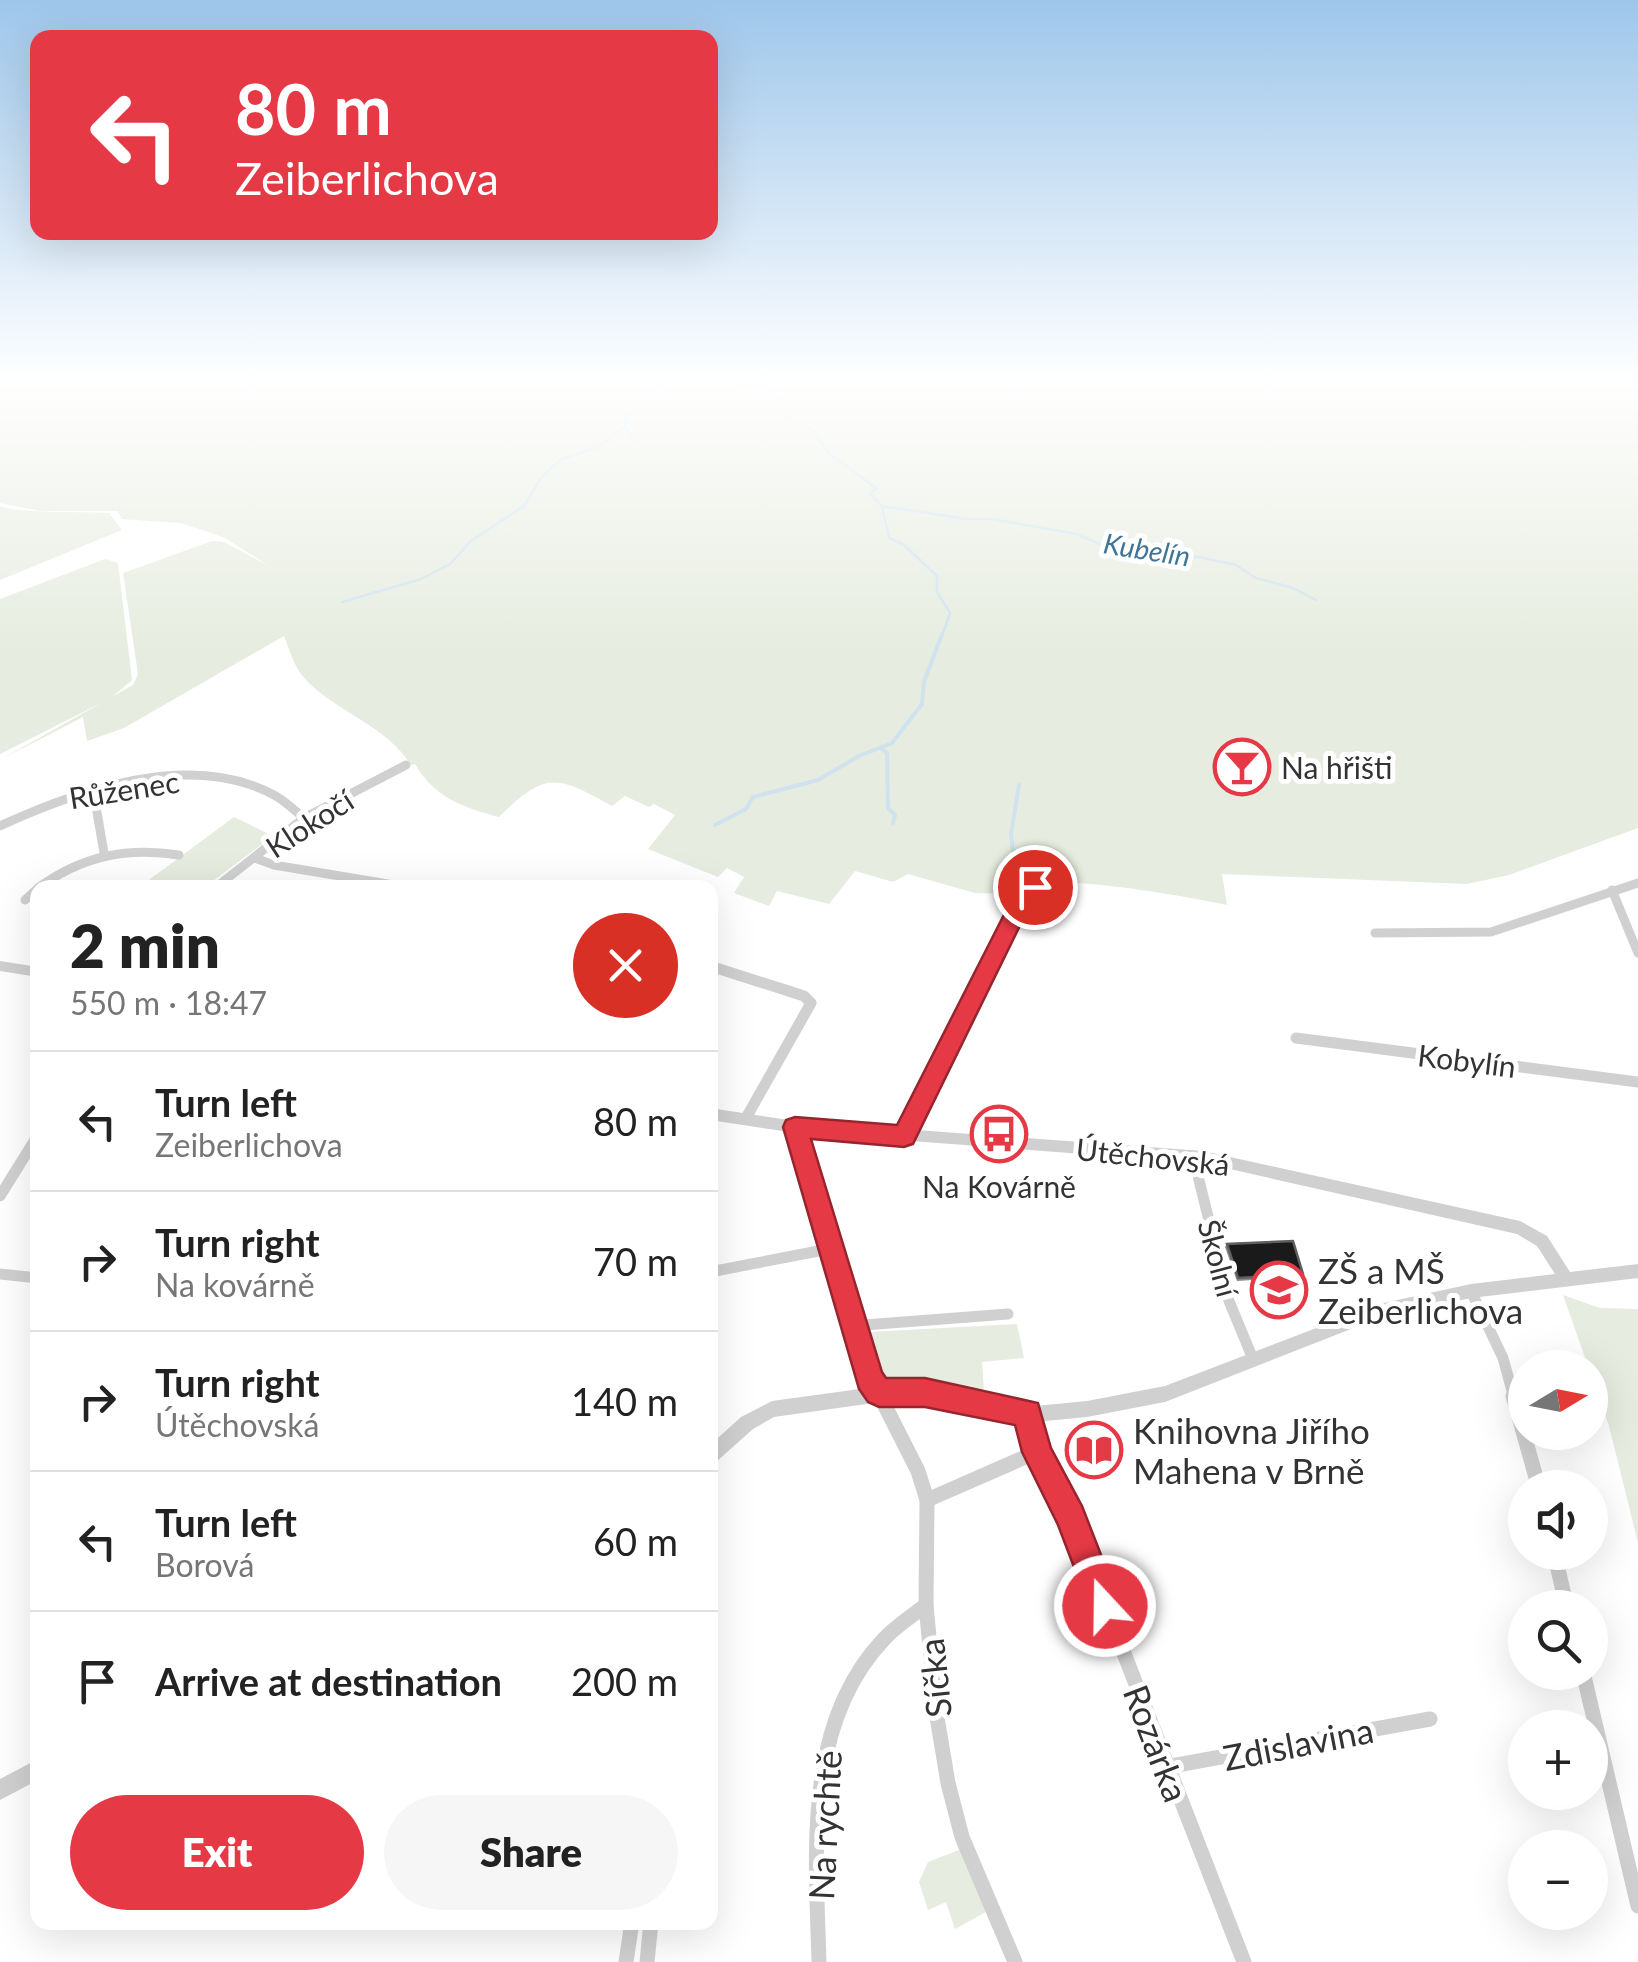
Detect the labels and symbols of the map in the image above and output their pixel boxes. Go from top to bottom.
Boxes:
water label: Kubelín [1101,525,1193,573]
bar icon: Na hřišti [1212,737,1272,797]
place label: Na hřišti [1281,749,1392,785]
street label: Růženec [66,763,182,815]
street label: Klokočí [259,781,361,864]
pin [993,845,1078,930]
street label: Kobylín [1416,1036,1518,1084]
bus stop icon: Na Kovárně [969,1104,1029,1164]
street label: Útěchovská [1074,1130,1232,1182]
place label: Na Kovárně [922,1168,1076,1204]
street label: Školní [1191,1215,1247,1302]
place label: ZŠ a MŠ Zeiberlichova [1318,1249,1523,1331]
school or university icon: ZŠ a MŠ Zeiberlichova [1249,1260,1309,1320]
north arrow [1508,1350,1608,1450]
place label: Knihovna Jiřího Mahena v Brně [1133,1409,1370,1491]
library icon: Knihovna Jiřího Mahena v Brně [1064,1420,1124,1480]
position arrow [1053,1554,1157,1658]
street label: Síčka [909,1636,959,1720]
street label: Rozárka [1116,1679,1198,1807]
street label: Zdislavina [1219,1708,1377,1778]
street label: Na rychtě [799,1749,849,1901]

